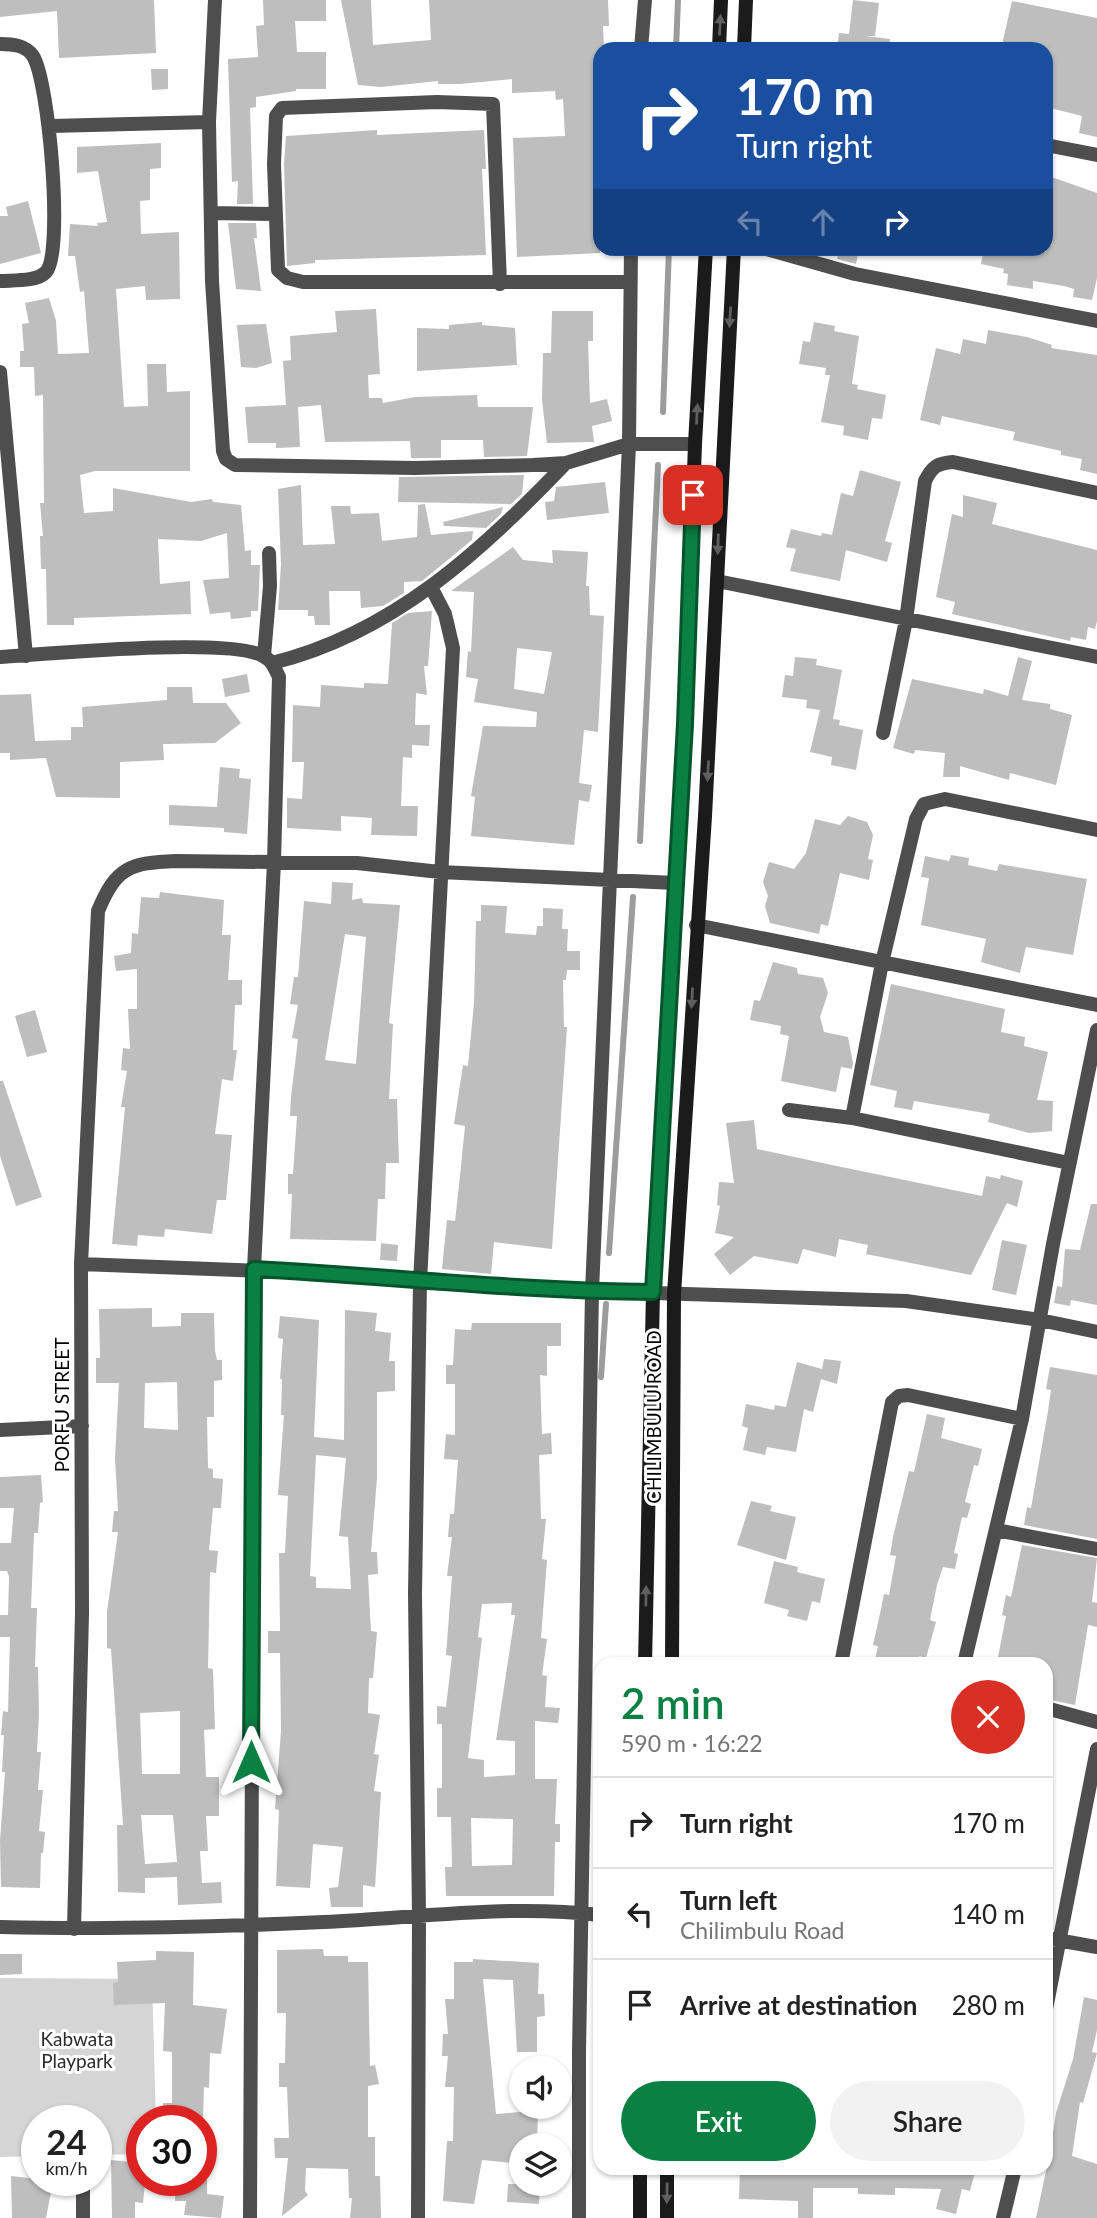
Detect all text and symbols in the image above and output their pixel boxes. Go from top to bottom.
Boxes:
one-way arrow [714,13,725,35]
text: 170 m [736,67,874,125]
icon: right [621,70,712,161]
text: Turn right [736,126,872,165]
icon: left [731,203,769,241]
icon: ahead [804,203,842,241]
icon: right [877,203,915,241]
one-way arrow [724,306,735,328]
one-way arrow [691,403,702,425]
pin [663,465,723,525]
icon: arrive [674,476,712,514]
one-way arrow [713,533,724,555]
one-way arrow [702,760,713,782]
one-way arrow [687,987,698,1009]
street label: CHILIMBULU ROAD [642,1330,665,1504]
street label: PORFU STREET [50,1338,73,1472]
one-way arrow [640,1585,652,1607]
text: 2 min [621,1678,725,1728]
button: close [951,1680,1025,1754]
position arrow [214,1725,288,1799]
text: 590 m · 16:22 [621,1729,763,1757]
icon: right [621,1804,659,1842]
text: Turn right [680,1807,793,1839]
text: 170 m [952,1807,1025,1839]
text: Turn left [680,1884,777,1916]
icon: left [621,1895,659,1933]
text: 140 m [952,1898,1025,1930]
text: Chilimbulu Road [680,1916,844,1944]
icon: arrive [621,1986,659,2024]
text: Arrive at destination [680,1989,917,2021]
text: 280 m [952,1989,1025,2021]
park label: Kabwata Playpark [41,2027,113,2072]
map controls [509,2056,572,2196]
button: sound [509,2056,572,2119]
button: Exit [621,2081,816,2161]
button: Share [830,2081,1025,2161]
speed limit sign: 30 [126,2105,217,2196]
text: 24 [46,2120,87,2162]
button: layers [509,2133,572,2196]
text: km/h [45,2157,88,2179]
one-way arrow [661,2182,673,2204]

